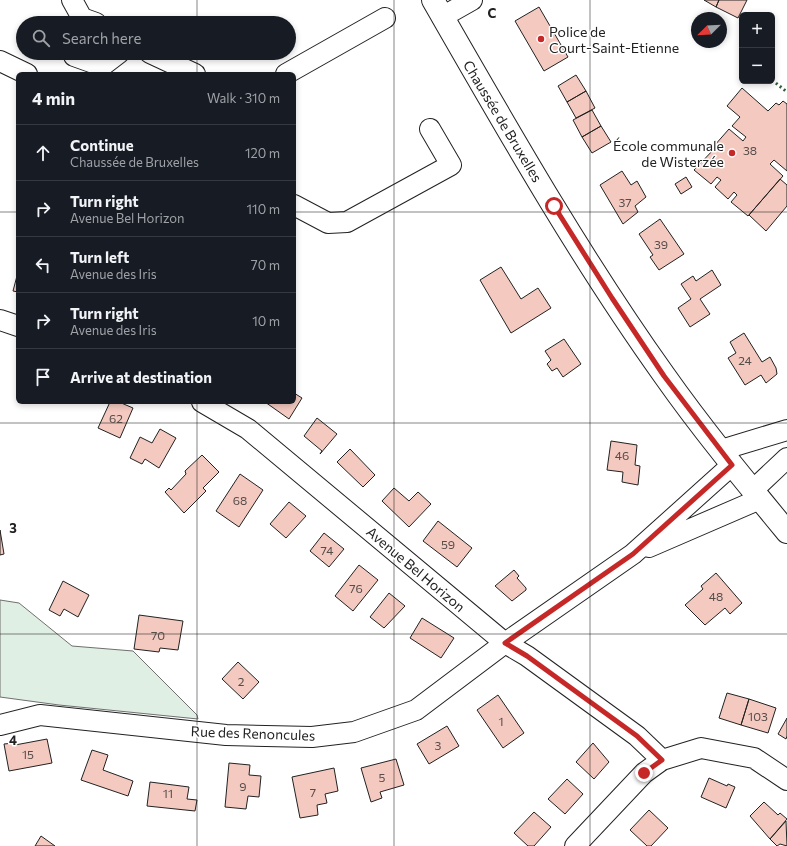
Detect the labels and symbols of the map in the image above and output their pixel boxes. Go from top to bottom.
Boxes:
text: C [488,5,497,21]
north arrow [691,12,727,48]
place label: Police de Court-Saint-Etienne [549,23,679,56]
marker: Police de Court-Saint-Etienne [536,34,546,44]
street label: Chaussée de Bruxelles [460,57,546,185]
place label: École communale de Wisterzée [613,137,724,170]
house number: 38 [743,143,757,157]
marker: École communale de Wisterzée [727,148,737,158]
house number: 37 [618,195,632,209]
route start [545,197,563,215]
house number: 39 [654,237,668,251]
house number: 24 [738,353,752,367]
house number: 62 [109,411,123,425]
house number: 46 [615,448,629,462]
house number: 68 [233,493,247,507]
text: 3 [9,520,17,536]
street label: Avenue Bel Horizon [363,523,469,615]
house number: 59 [441,537,455,551]
house number: 74 [321,543,333,557]
house number: 76 [349,581,363,595]
house number: 48 [709,589,723,603]
house number: 70 [151,628,165,642]
house number: 2 [238,674,245,688]
house number: 103 [748,709,768,723]
house number: 1 [498,714,504,728]
street label: Rue des Renoncules [190,722,316,744]
text: 4 [9,732,17,748]
house number: 3 [435,738,442,752]
house number: 15 [22,747,34,761]
route end [635,764,653,782]
house number: 5 [379,770,386,784]
house number: 9 [239,779,247,793]
house number: 7 [310,785,316,799]
house number: 11 [163,786,173,800]

